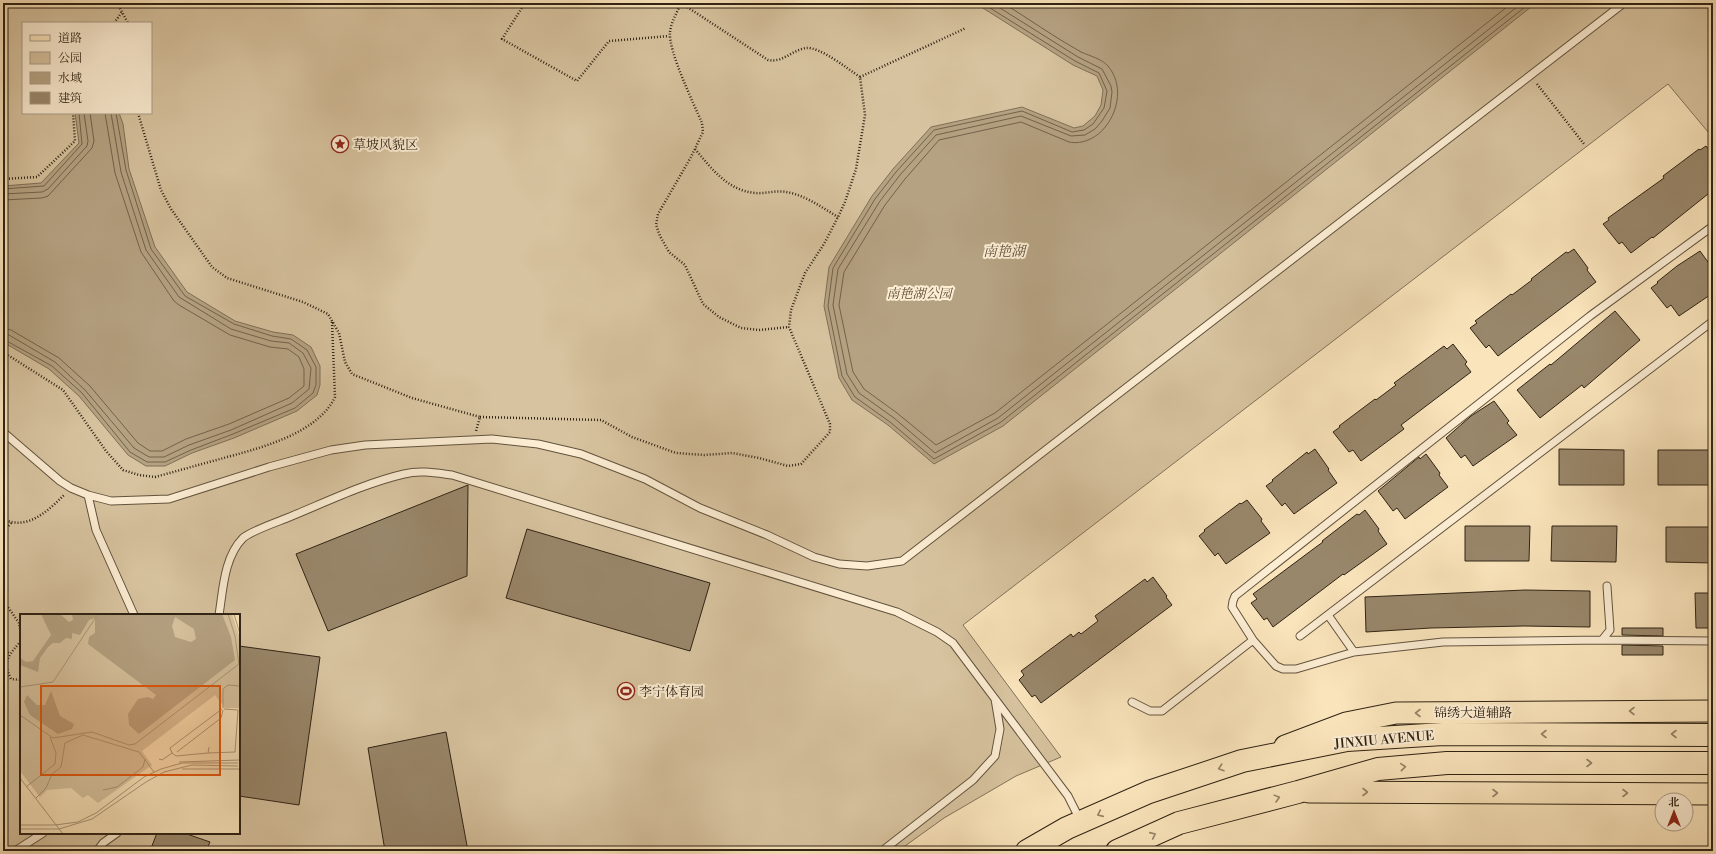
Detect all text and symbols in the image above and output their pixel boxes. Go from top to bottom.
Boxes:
legend [22,22,152,114]
text: 道路 [58,31,82,46]
text: 公园 [58,51,82,66]
text: 水域 [58,71,82,86]
text: 建筑 [58,91,82,106]
place icon: 草坡风貌区 [330,134,350,154]
place label: 草坡风貌区 [353,137,418,153]
water label: 南艳湖 [983,243,1028,261]
park label: 南艳湖公园 [886,286,953,302]
inset map [20,614,240,834]
sports icon: 李宁体育园 [616,681,636,701]
place label: 李宁体育园 [639,684,704,700]
street label: 锦绣大道辅路 [1434,705,1512,721]
one-way arrow [1629,707,1635,715]
one-way arrow [1415,709,1421,717]
street label: JINXIU AVENUE [1332,728,1435,752]
one-way arrow [1541,730,1547,738]
one-way arrow [1671,730,1677,738]
one-way arrow [1586,759,1592,767]
one-way arrow [1400,762,1406,771]
one-way arrow [1218,763,1225,772]
one-way arrow [1362,788,1368,796]
one-way arrow [1492,789,1498,797]
one-way arrow [1622,789,1628,797]
north arrow [1654,792,1694,832]
one-way arrow [1274,794,1280,802]
text: 北 [1669,796,1680,810]
one-way arrow [1097,809,1104,817]
one-way arrow [1149,832,1156,840]

